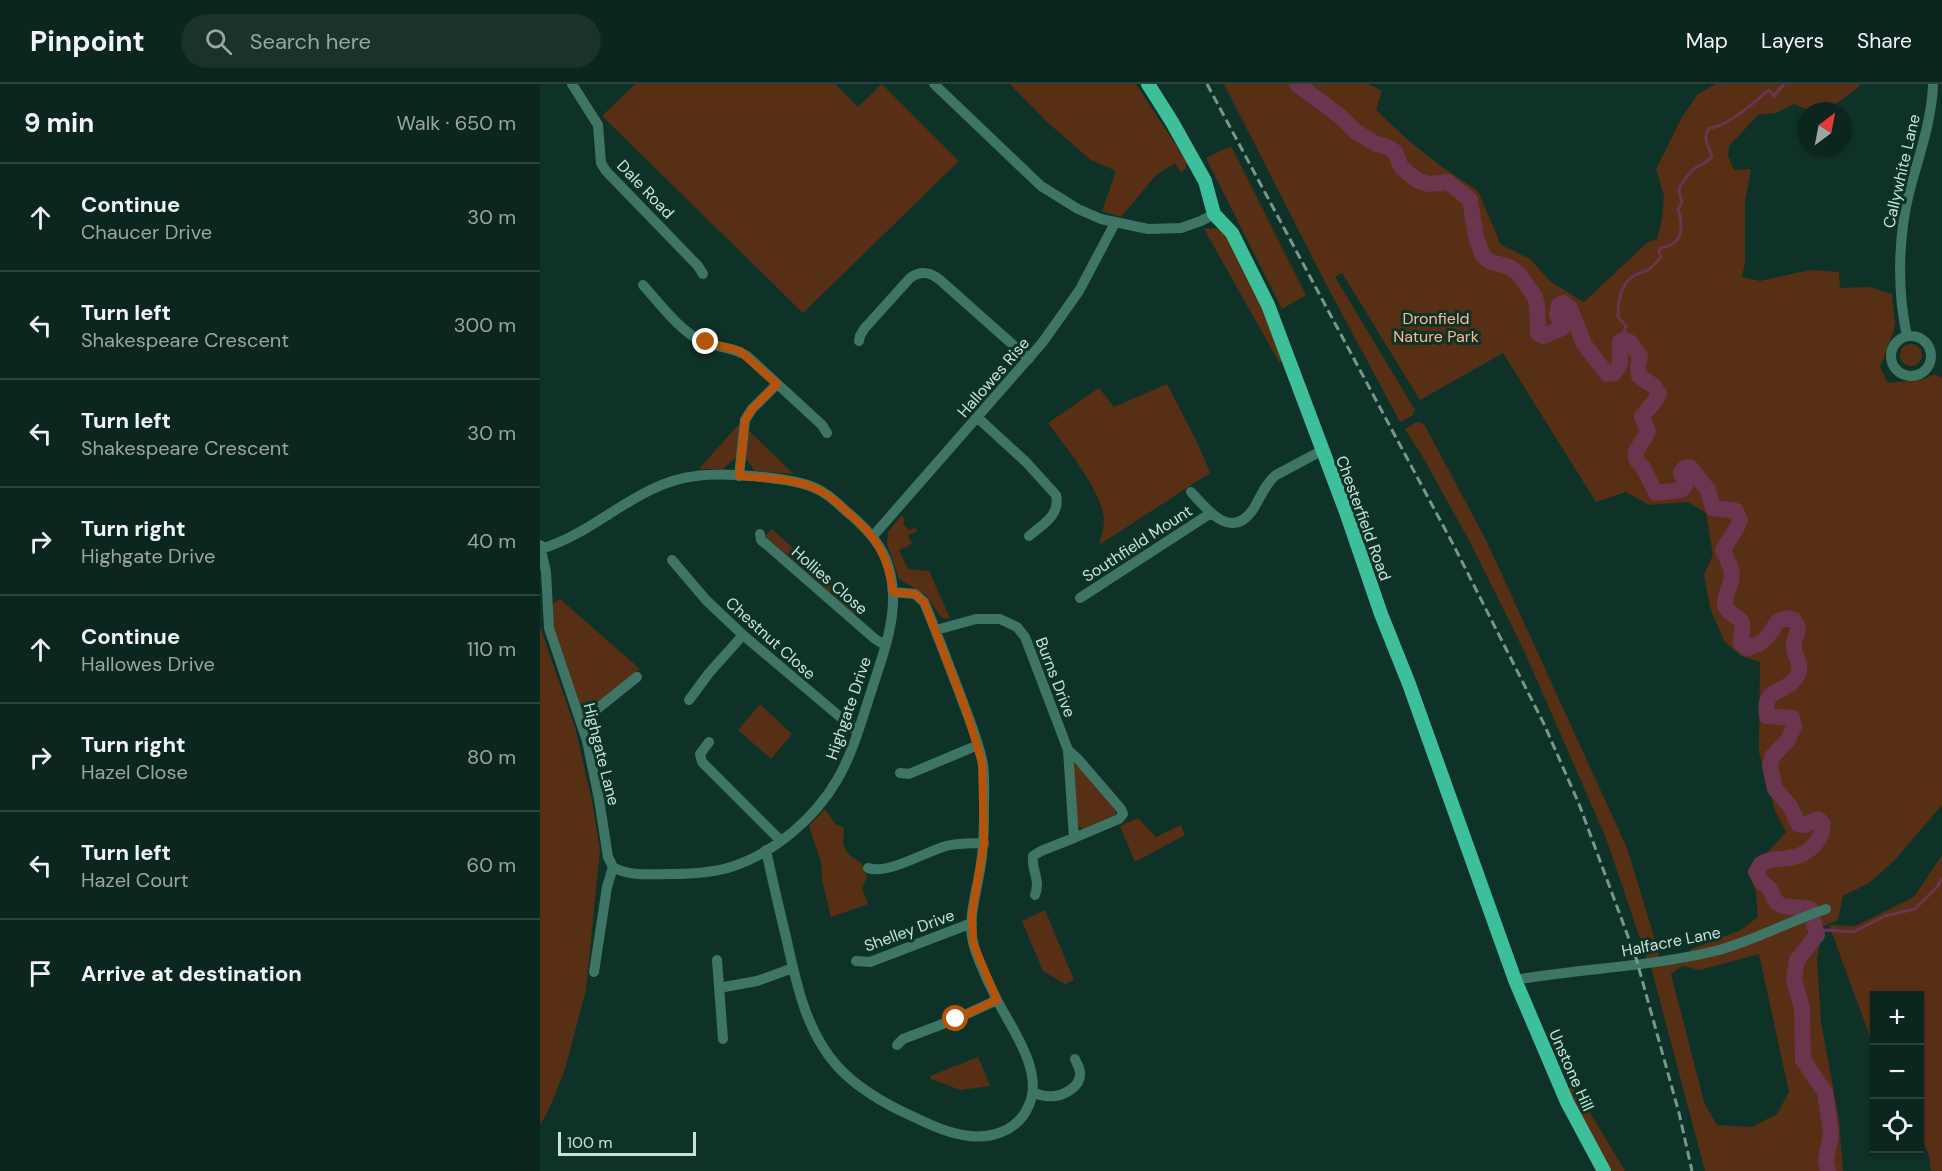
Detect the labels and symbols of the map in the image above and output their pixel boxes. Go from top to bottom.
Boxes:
north arrow [1798,102,1852,156]
street label: Callywhite Lane [1878,112,1925,230]
street label: Dale Road [612,155,679,223]
park label: Dronfield Nature Park [1393,308,1479,347]
route end [692,328,718,354]
street label: Hallowes Rise [953,333,1034,422]
street label: Chesterfield Road [1331,453,1396,584]
street label: Southfield Mount [1078,500,1196,587]
street label: Hollies Close [787,541,872,619]
street label: Chestnut Close [721,592,820,684]
street label: Burns Drive [1031,634,1080,720]
street label: Highgate Drive [821,654,876,762]
street label: Highgate Lane [579,701,624,808]
street label: Shelley Drive [861,904,957,956]
street label: Halfacre Lane [1620,922,1722,961]
route start [942,1005,968,1031]
street label: Unstone Hill [1544,1026,1599,1114]
scale bar [558,1129,696,1156]

